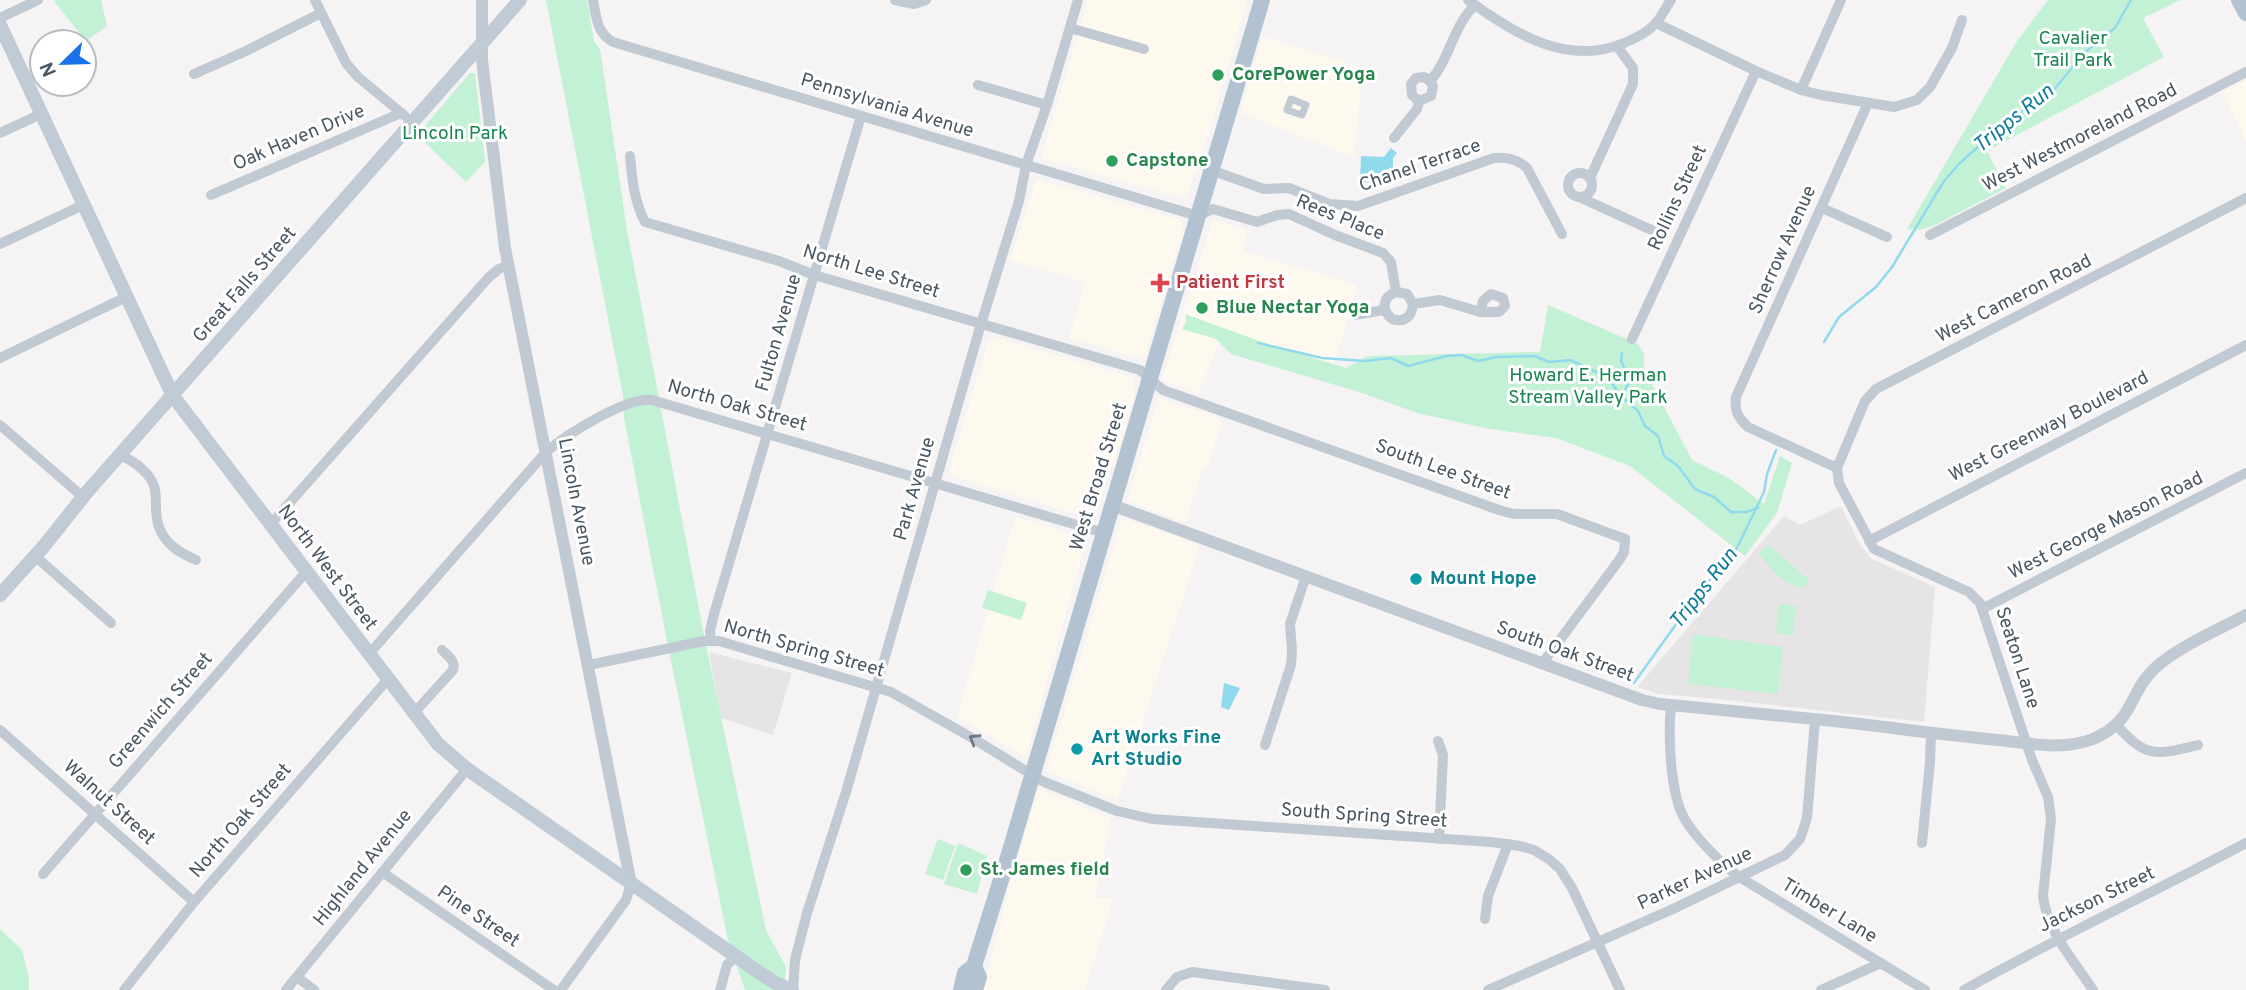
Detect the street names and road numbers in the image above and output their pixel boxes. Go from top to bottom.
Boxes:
street label: Pennsylvania Avenue [797,68,977,144]
street label: West Westmoreland Road [1978,78,2182,198]
street label: Oak Haven Drive [229,99,369,177]
street label: Chanel Terrace [1356,134,1484,198]
street label: Rollins Street [1643,141,1713,255]
street label: Sherrow Avenue [1744,182,1822,318]
street label: Rees Place [1292,189,1388,247]
street label: Great Falls Street [188,222,302,348]
street label: North Lee Street [800,240,942,304]
street label: West Cameron Road [1932,249,2096,349]
street label: Fulton Avenue [751,271,807,395]
street label: West Greenway Boulevard [1945,366,2153,488]
street label: North Oak Street [664,375,810,437]
street label: West Broad Street [1065,400,1133,554]
street label: South Lee Street [1372,434,1514,506]
street label: Park Avenue [889,435,941,543]
street label: Lincoln Avenue [552,436,600,568]
street label: West George Mason Road [2005,466,2207,586]
street label: North West Street [272,500,382,636]
street label: Seaton Lane [1989,604,2045,712]
street label: North Spring Street [721,615,887,683]
street label: South Oak Street [1493,616,1637,688]
street label: Greenwich Street [104,648,218,774]
street label: Walnut Street [58,755,160,851]
street label: North Oak Street [185,759,297,883]
street label: South Spring Street [1280,798,1448,834]
street label: Highland Avenue [308,805,418,931]
street label: Parker Avenue [1634,842,1756,916]
street label: Jackson Street [2035,861,2159,939]
street label: Timber Lane [1777,873,1881,949]
street label: Pine Street [432,881,524,953]

